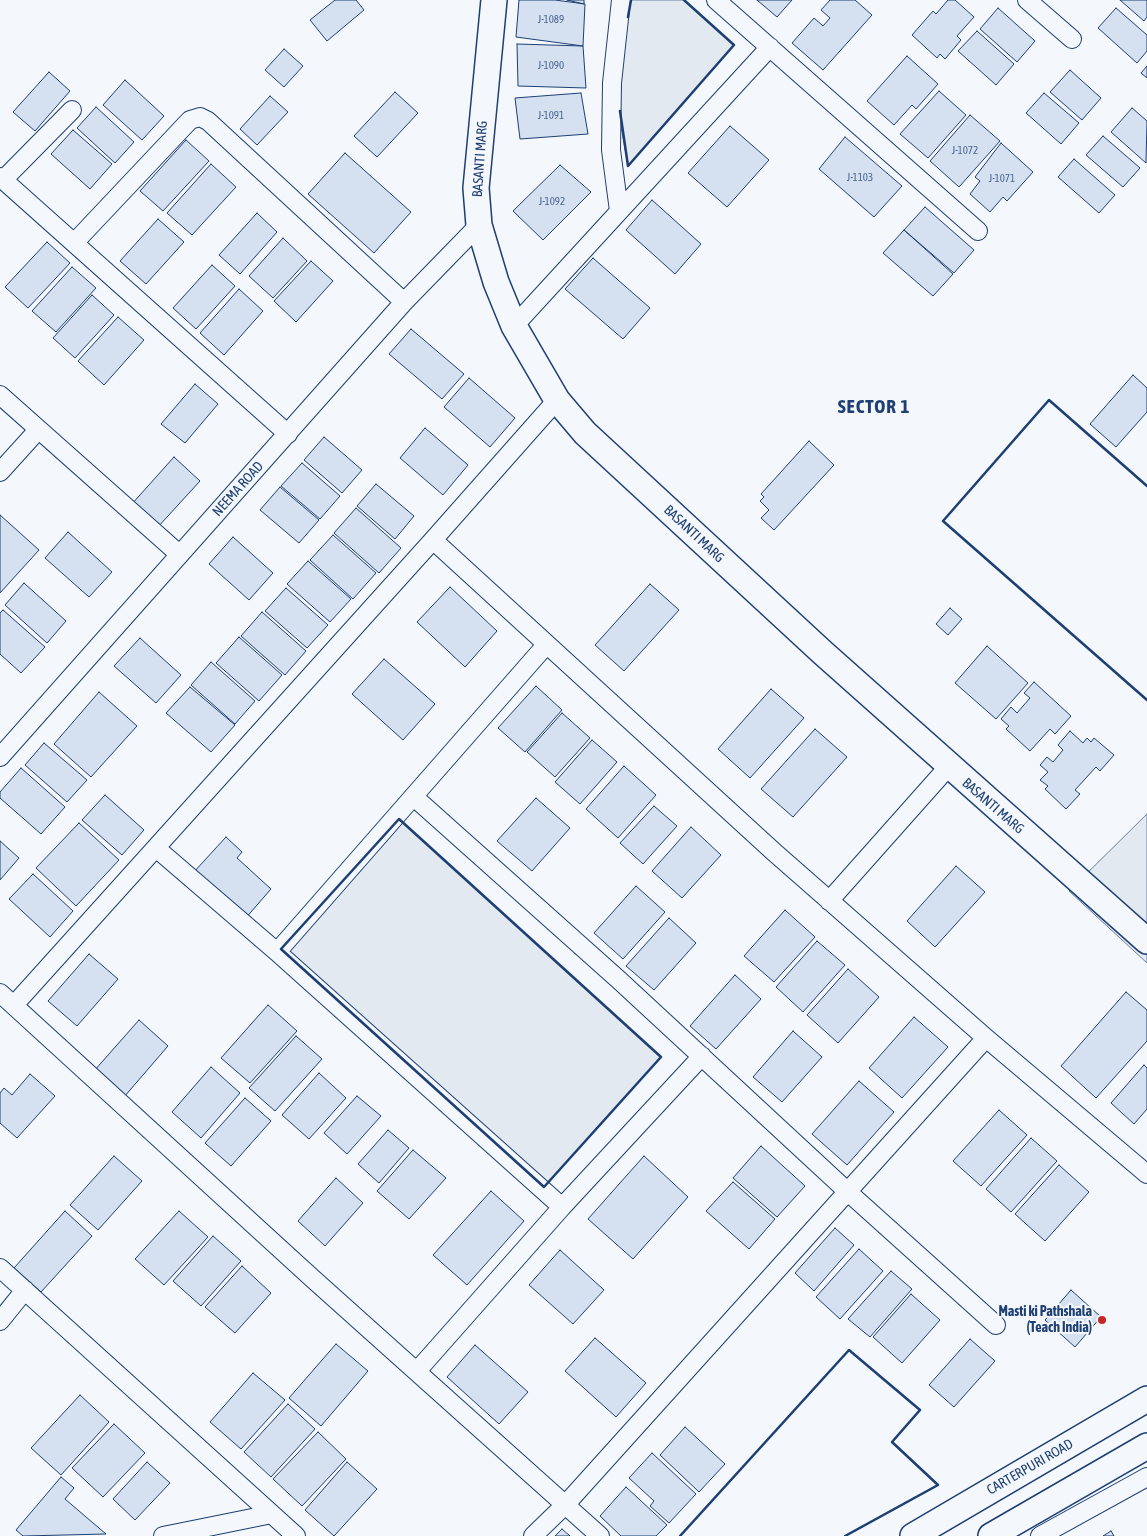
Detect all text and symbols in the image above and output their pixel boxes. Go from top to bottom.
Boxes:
house number: J-1089 [538,13,564,27]
house number: J-1090 [538,59,564,73]
house number: J-1091 [538,109,564,123]
street label: BASANTI MARG [469,120,491,198]
house number: J-1072 [952,144,978,158]
house number: J-1103 [847,171,873,185]
house number: J-1071 [989,172,1015,186]
house number: J-1092 [539,195,565,209]
district label: SECTOR 1 [837,396,911,418]
street label: NEEMA ROAD [209,458,267,520]
street label: BASANTI MARG [660,502,728,566]
street label: BASANTI MARG [959,775,1027,837]
place label: Masti ki Pathshala (Teach India) [998,1304,1092,1336]
marker: Masti ki Pathshala (Teach India) [1096,1314,1108,1326]
street label: CARTERPURI ROAD [984,1436,1076,1498]

